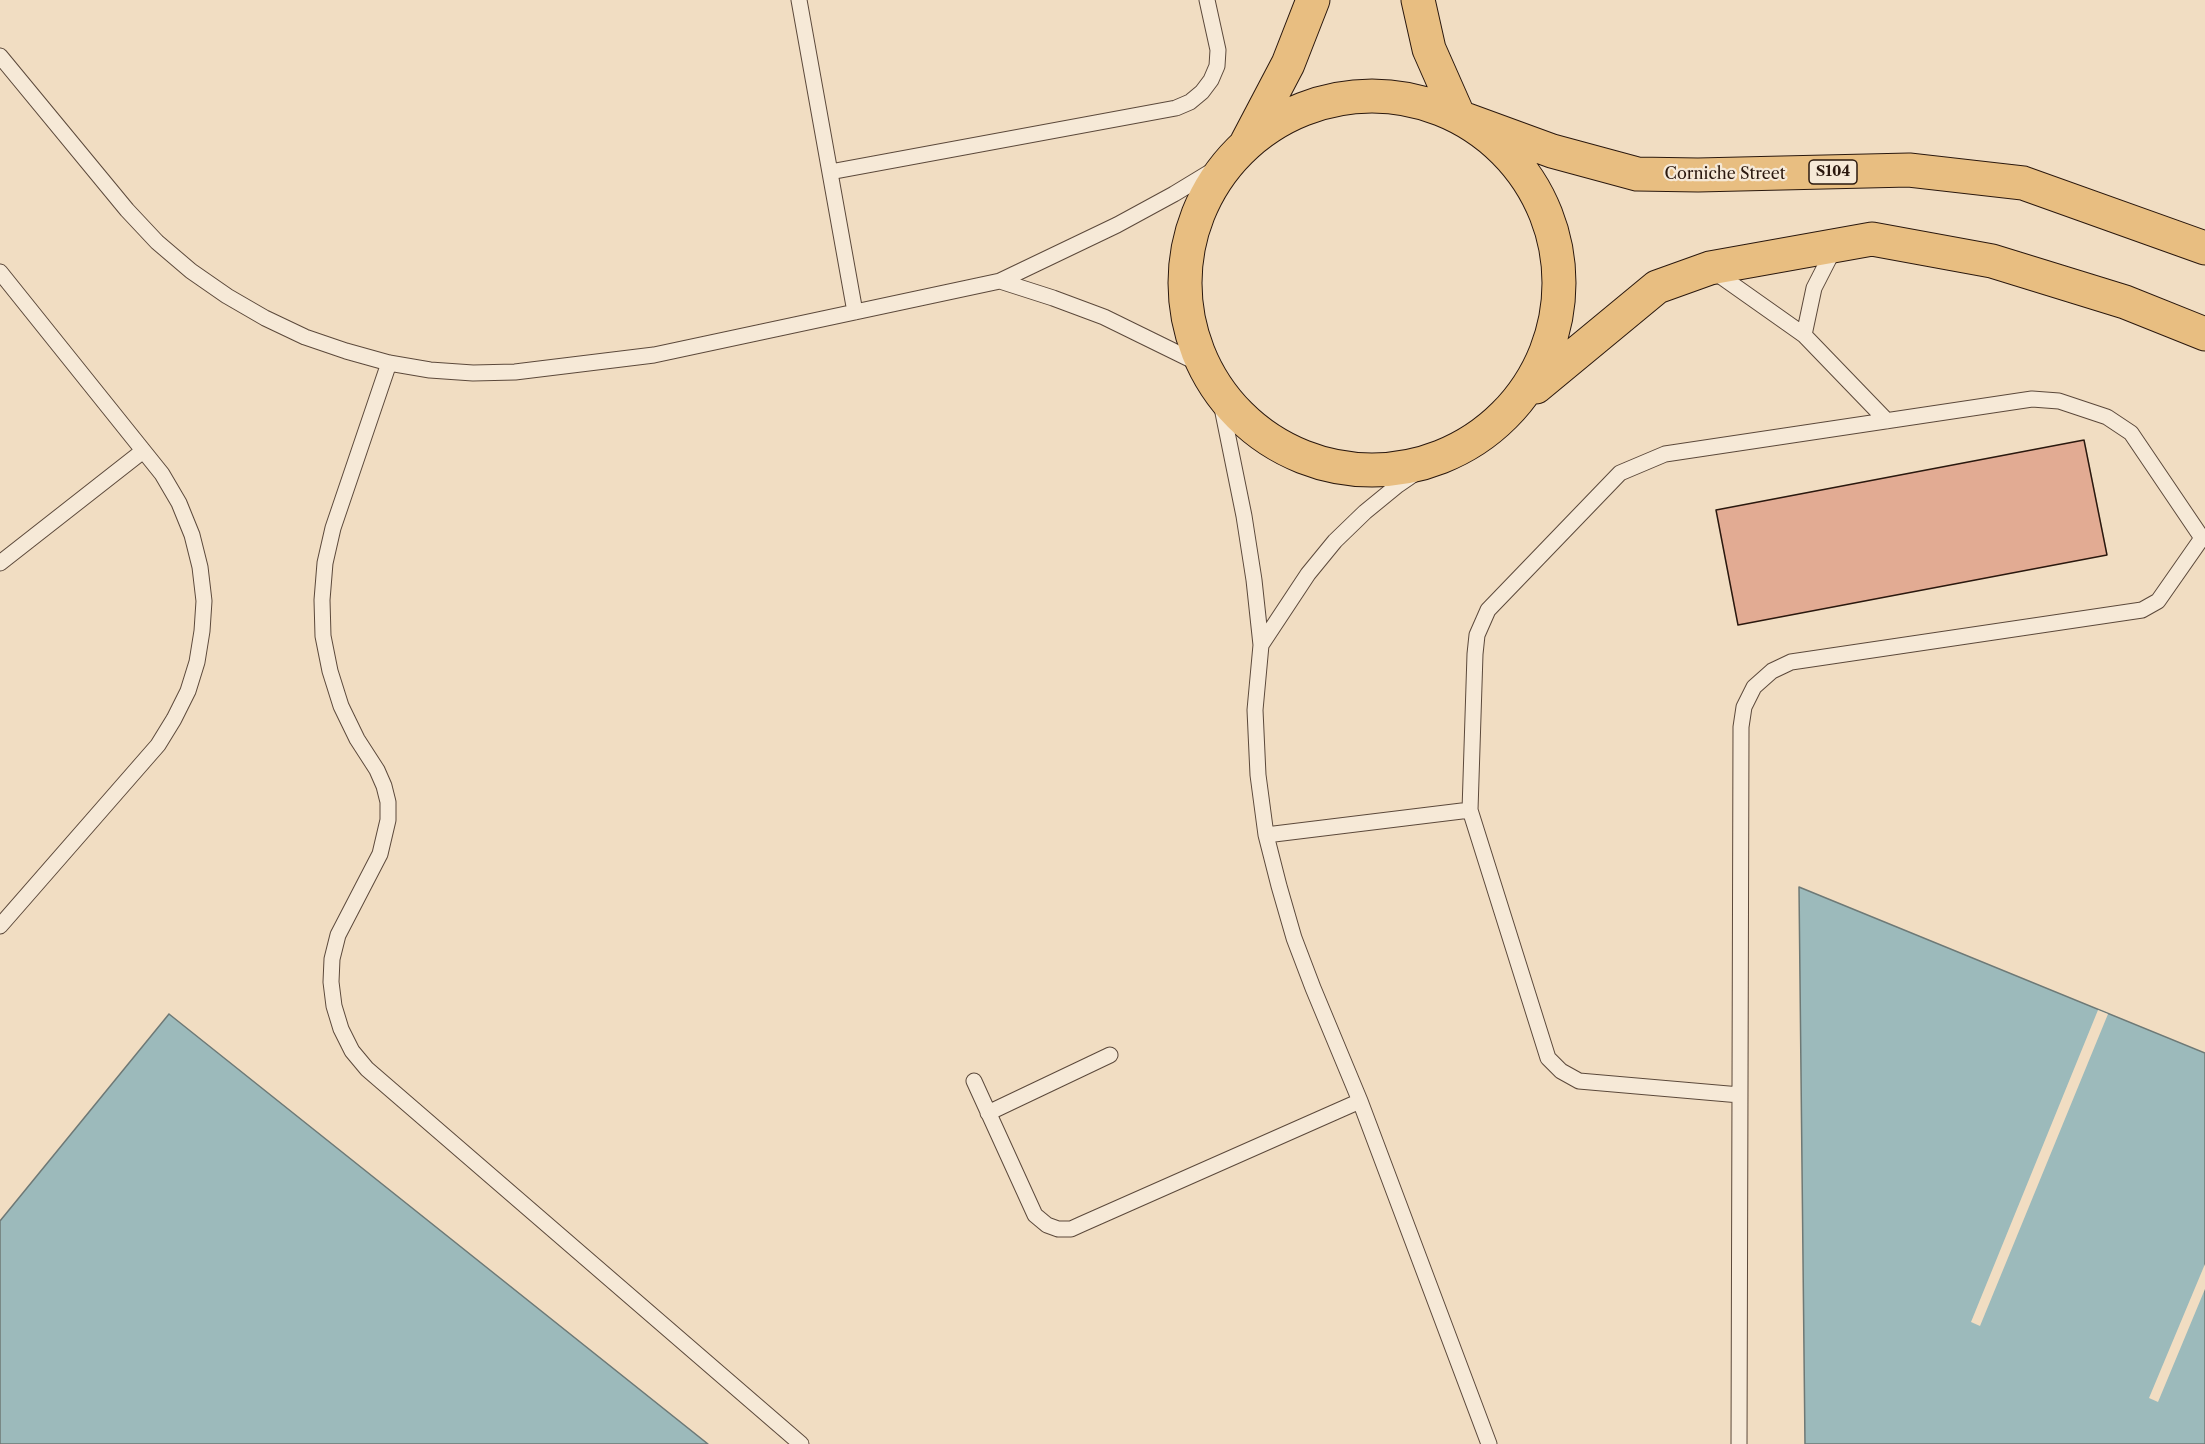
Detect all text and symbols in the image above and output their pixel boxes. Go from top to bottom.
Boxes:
road number: S104 [1809,160,1857,184]
street label: Corniche Street [1665,164,1785,184]

